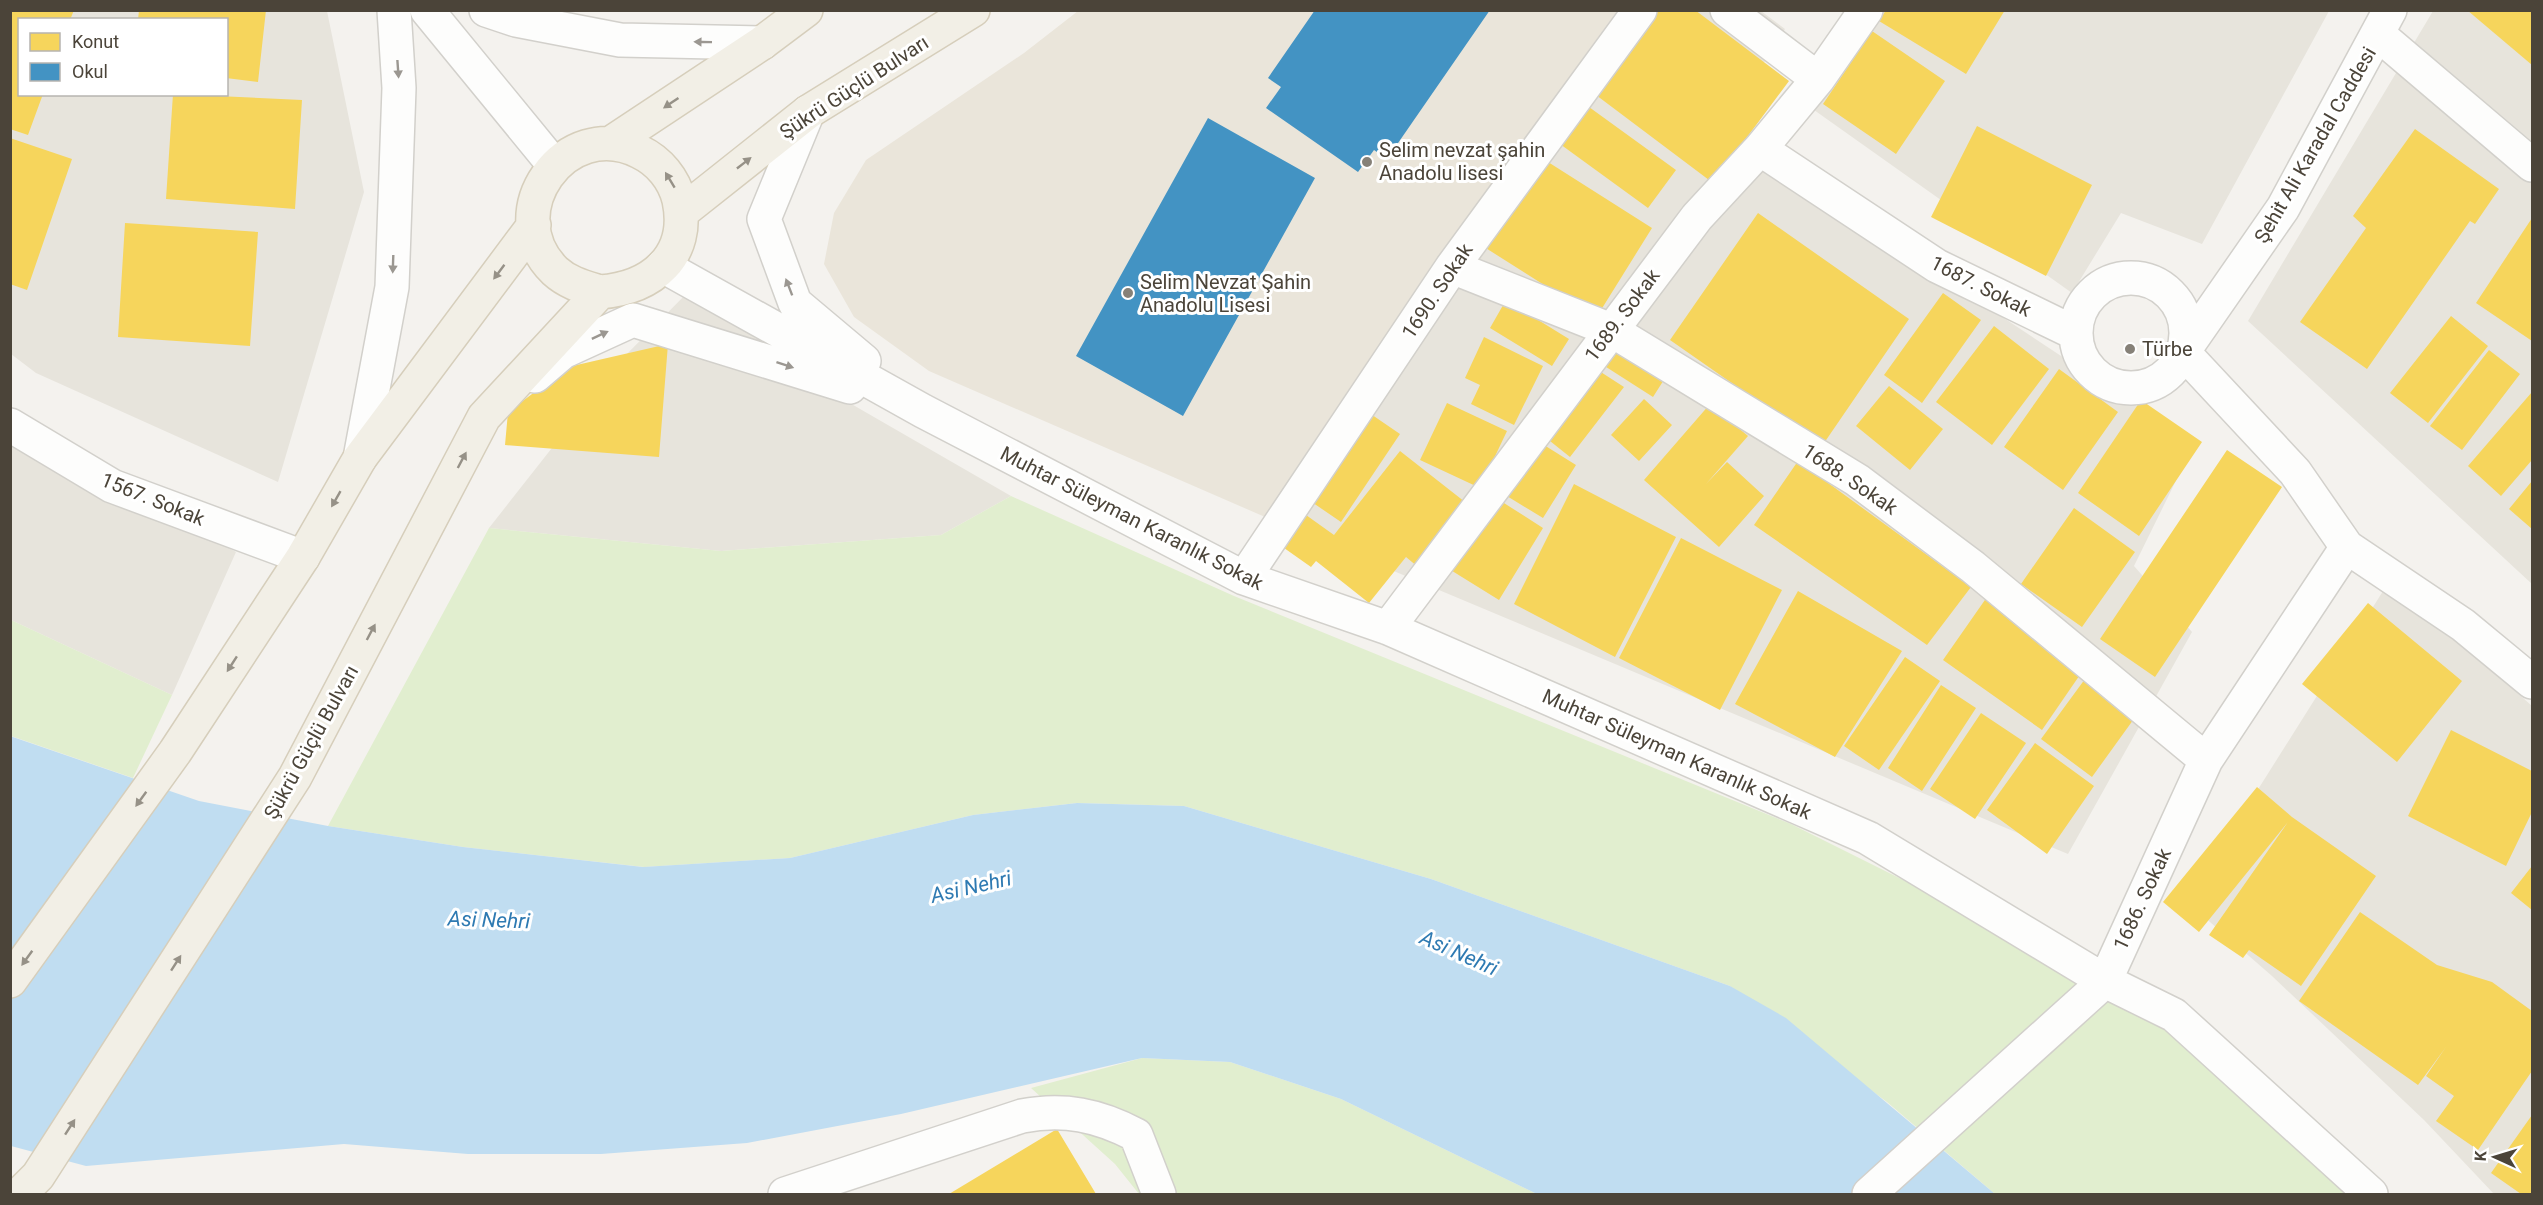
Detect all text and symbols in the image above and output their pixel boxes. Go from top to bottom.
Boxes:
legend [18,18,228,96]
street label: Şükrü Güçlü Bulvarı [775,30,933,144]
text: Konut [72,31,119,52]
one-way arrow [694,37,713,47]
street label: Şehit Ali Karadal Caddesi [2249,43,2381,247]
one-way arrow [393,59,403,78]
text: Okul [72,61,108,82]
one-way arrow [663,97,679,108]
place label: Selim nevzat şahin Anadolu lisesi [1379,138,1545,185]
marker: Selim nevzat şahin Anadolu lisesi [1360,155,1374,169]
one-way arrow [736,156,752,169]
one-way arrow [665,172,676,188]
street label: 1690. Sokak [1396,238,1478,343]
street label: 1687. Sokak [1927,250,2036,322]
one-way arrow [388,254,398,273]
street label: 1689. Sokak [1579,263,1665,366]
one-way arrow [492,264,505,280]
place label: Selim Nevzat Şahin Anadolu Lisesi [1140,270,1311,317]
one-way arrow [784,278,794,296]
marker: Selim Nevzat Şahin Anadolu Lisesi [1121,286,1135,300]
one-way arrow [591,331,608,340]
place label: Türbe [2142,337,2193,361]
marker: Türbe [2123,342,2137,356]
one-way arrow [776,361,794,371]
street label: 1688. Sokak [1798,438,1903,520]
street label: Muhtar Süleyman Karanlık Sokak [997,441,1268,595]
one-way arrow [457,451,467,468]
street label: 1567. Sokak [98,467,209,531]
one-way arrow [331,491,341,508]
one-way arrow [366,623,376,640]
one-way arrow [227,655,238,672]
street label: Şükrü Güçlü Bulvarı [259,661,363,823]
street label: Muhtar Süleyman Karanlık Sokak [1539,684,1816,825]
one-way arrow [135,791,147,807]
street label: 1686. Sokak [2108,843,2176,954]
water label: Asi Nehri [927,866,1014,908]
water label: Asi Nehri [446,907,531,933]
water label: Asi Nehri [1416,925,1502,981]
one-way arrow [22,950,33,966]
one-way arrow [170,954,181,971]
one-way arrow [64,1119,76,1135]
north arrow [2465,1127,2525,1187]
text: K [2471,1149,2490,1162]

